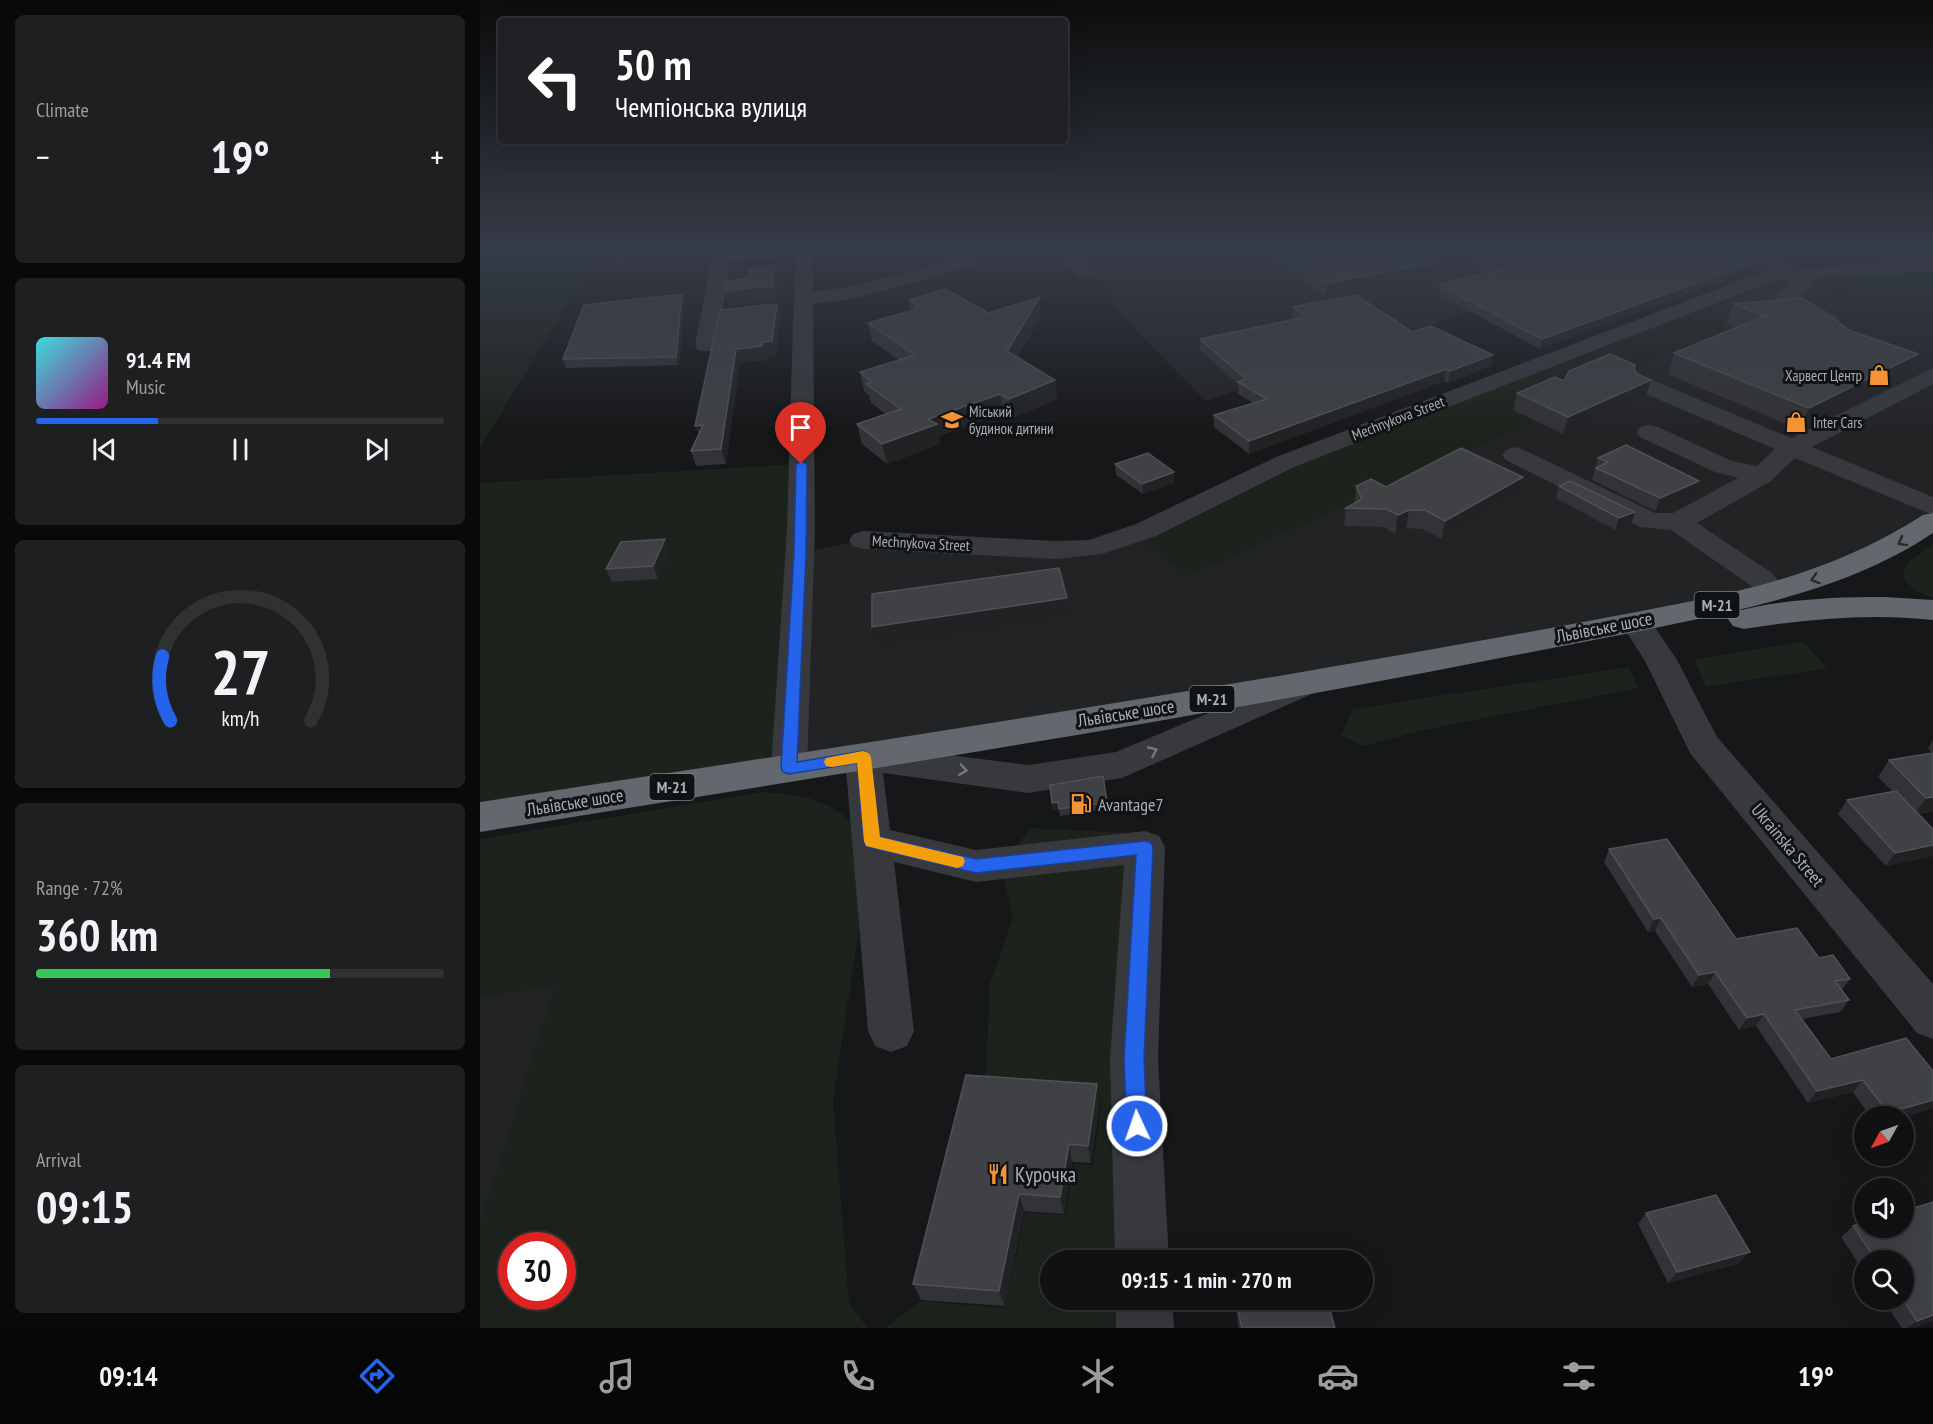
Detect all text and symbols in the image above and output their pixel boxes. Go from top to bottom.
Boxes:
text: 50 m [615,37,692,92]
icon: left [516,42,594,120]
text: Чемпіонська вулиця [615,90,807,124]
text: Climate [36,97,89,123]
text: 19° [210,127,270,185]
text: − [36,135,50,178]
text: + [430,135,444,178]
text: 91.4 FM [126,346,191,374]
shop icon: Харвест Центр [1867,363,1891,387]
place label: Харвест Центр [1785,366,1862,385]
text: Music [126,374,166,400]
street label: Mechnykova Street [1349,392,1447,444]
pin [775,402,826,464]
place label: Міський будинок дитини [969,402,1054,438]
school or university icon: Міський будинок дитини [940,408,964,432]
shop icon: Inter Cars [1784,410,1808,434]
icon: arrive [784,411,817,444]
place label: Inter Cars [1813,413,1862,432]
icon: previous [88,433,121,466]
icon: pause [224,433,257,466]
icon: next [360,433,393,466]
street label: Mechnykova Street [872,531,970,555]
one-way arrow [1898,535,1909,546]
one-way arrow [1810,572,1821,585]
road number: М-21 [1694,592,1740,618]
street label: Львівське шосе [1553,606,1654,648]
text: 27 [210,631,270,712]
road number: М-21 [1190,686,1234,712]
street label: Львівське шосе [1075,694,1176,732]
text: km/h [221,704,259,732]
one-way arrow [1147,746,1158,758]
one-way arrow [958,764,968,776]
road number: М-21 [650,774,694,800]
street label: Львівське шосе [524,783,625,821]
fuel station icon: Avantage7 [1069,792,1093,816]
place label: Avantage7 [1098,793,1164,816]
street label: Ukrainska Street [1747,799,1830,891]
text: Range · 72% [36,875,123,901]
text: 360 km [36,905,158,963]
position arrow [1105,1094,1169,1158]
north arrow [1854,1106,1914,1166]
map controls [1854,1106,1914,1310]
text: Arrival [36,1147,81,1173]
place label: Курочка [1015,1161,1076,1188]
restaurant icon: Курочка [986,1162,1010,1186]
text: 09:15 [36,1177,133,1235]
button: sound [1854,1178,1914,1238]
speed limit sign: 30 [498,1232,576,1310]
button: search [1854,1250,1914,1310]
text: 09:15 · 1 min · 270 m [1121,1266,1292,1294]
icon: directions [356,1355,398,1397]
icon: music [596,1355,638,1397]
icon: phone [837,1355,879,1397]
icon: climate [1077,1355,1119,1397]
icon: car [1317,1355,1359,1397]
icon: filters [1558,1355,1600,1397]
text: 09:14 [99,1359,158,1393]
text: 19° [1798,1359,1834,1393]

